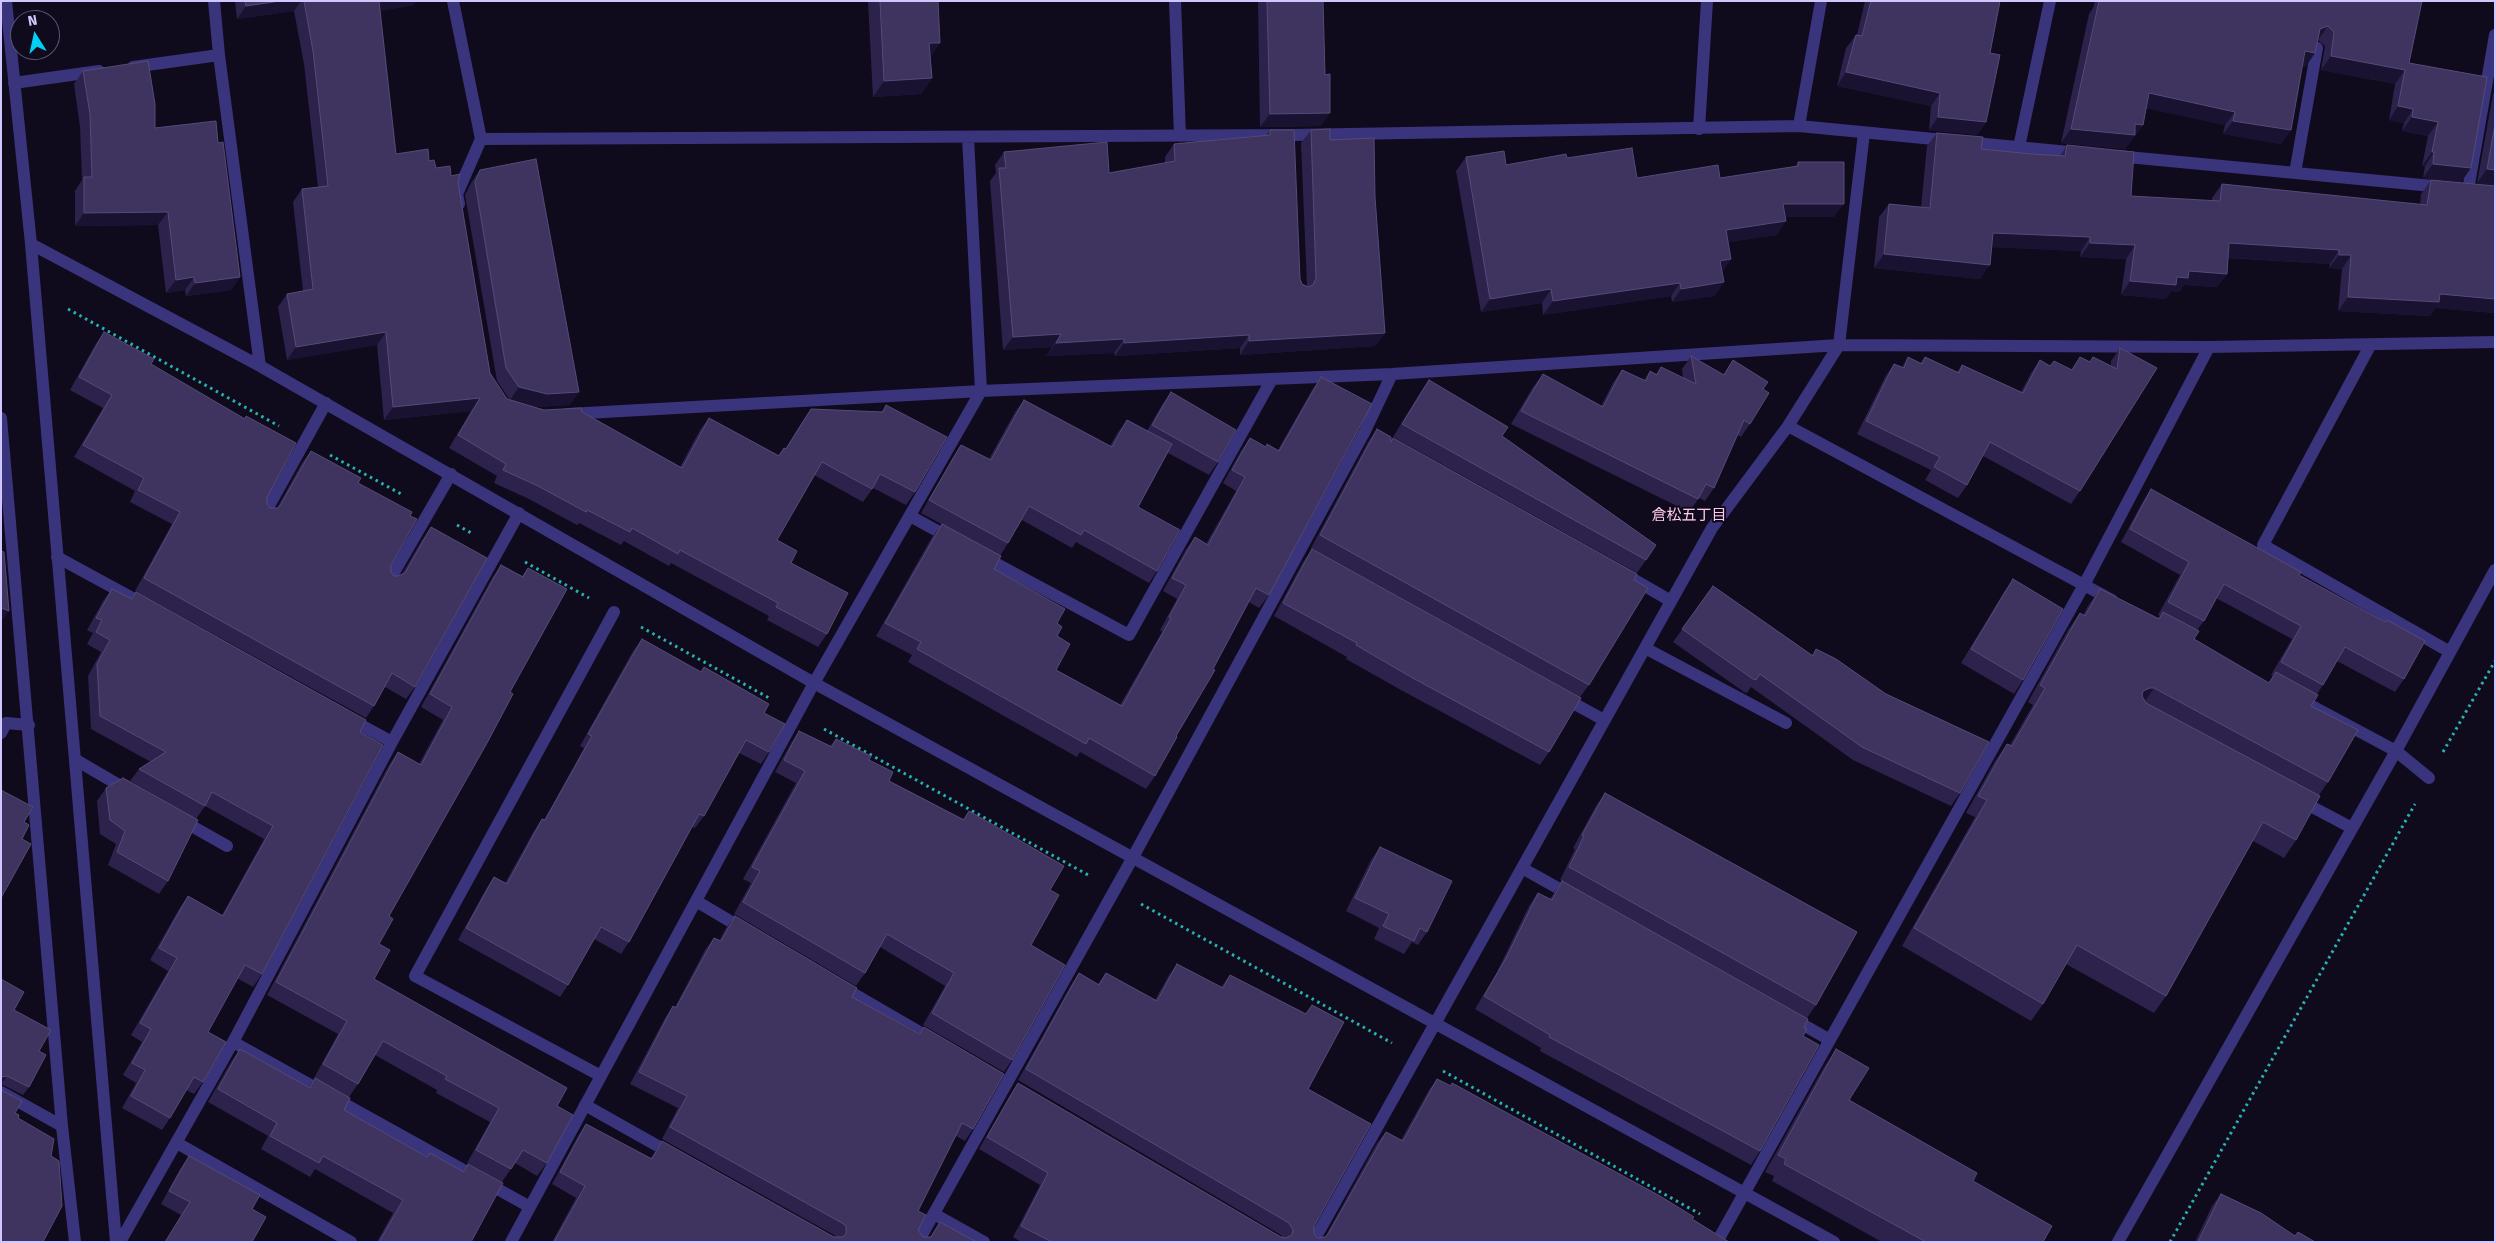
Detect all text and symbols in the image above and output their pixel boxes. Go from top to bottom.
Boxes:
north arrow [10,10,60,60]
text: N [26,12,39,30]
district label: 倉松五丁目 [1652,507,1726,525]

